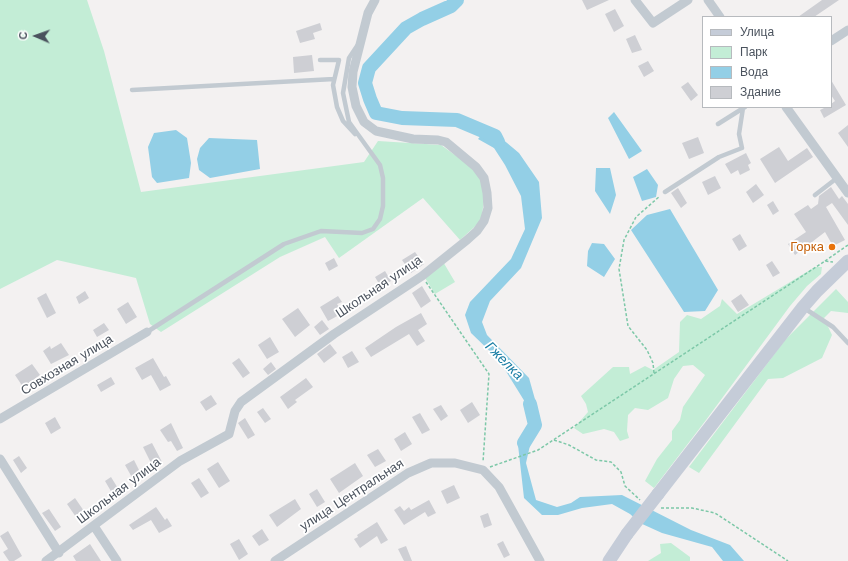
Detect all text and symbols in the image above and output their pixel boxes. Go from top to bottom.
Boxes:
north arrow [16,16,56,56]
legend [702,16,832,108]
text: Улица [740,25,774,39]
text: С [17,31,30,40]
text: Парк [740,45,767,59]
text: Вода [740,65,768,79]
text: Здание [740,85,781,99]
place label: Горка [790,239,824,255]
marker: Горка [827,242,837,252]
street label: Школьная улица [333,252,425,322]
street label: Совхозная улица [18,331,116,399]
water label: Гжелка [481,338,527,384]
street label: Школьная улица [74,454,164,528]
street label: улица Центральная [297,456,407,534]

